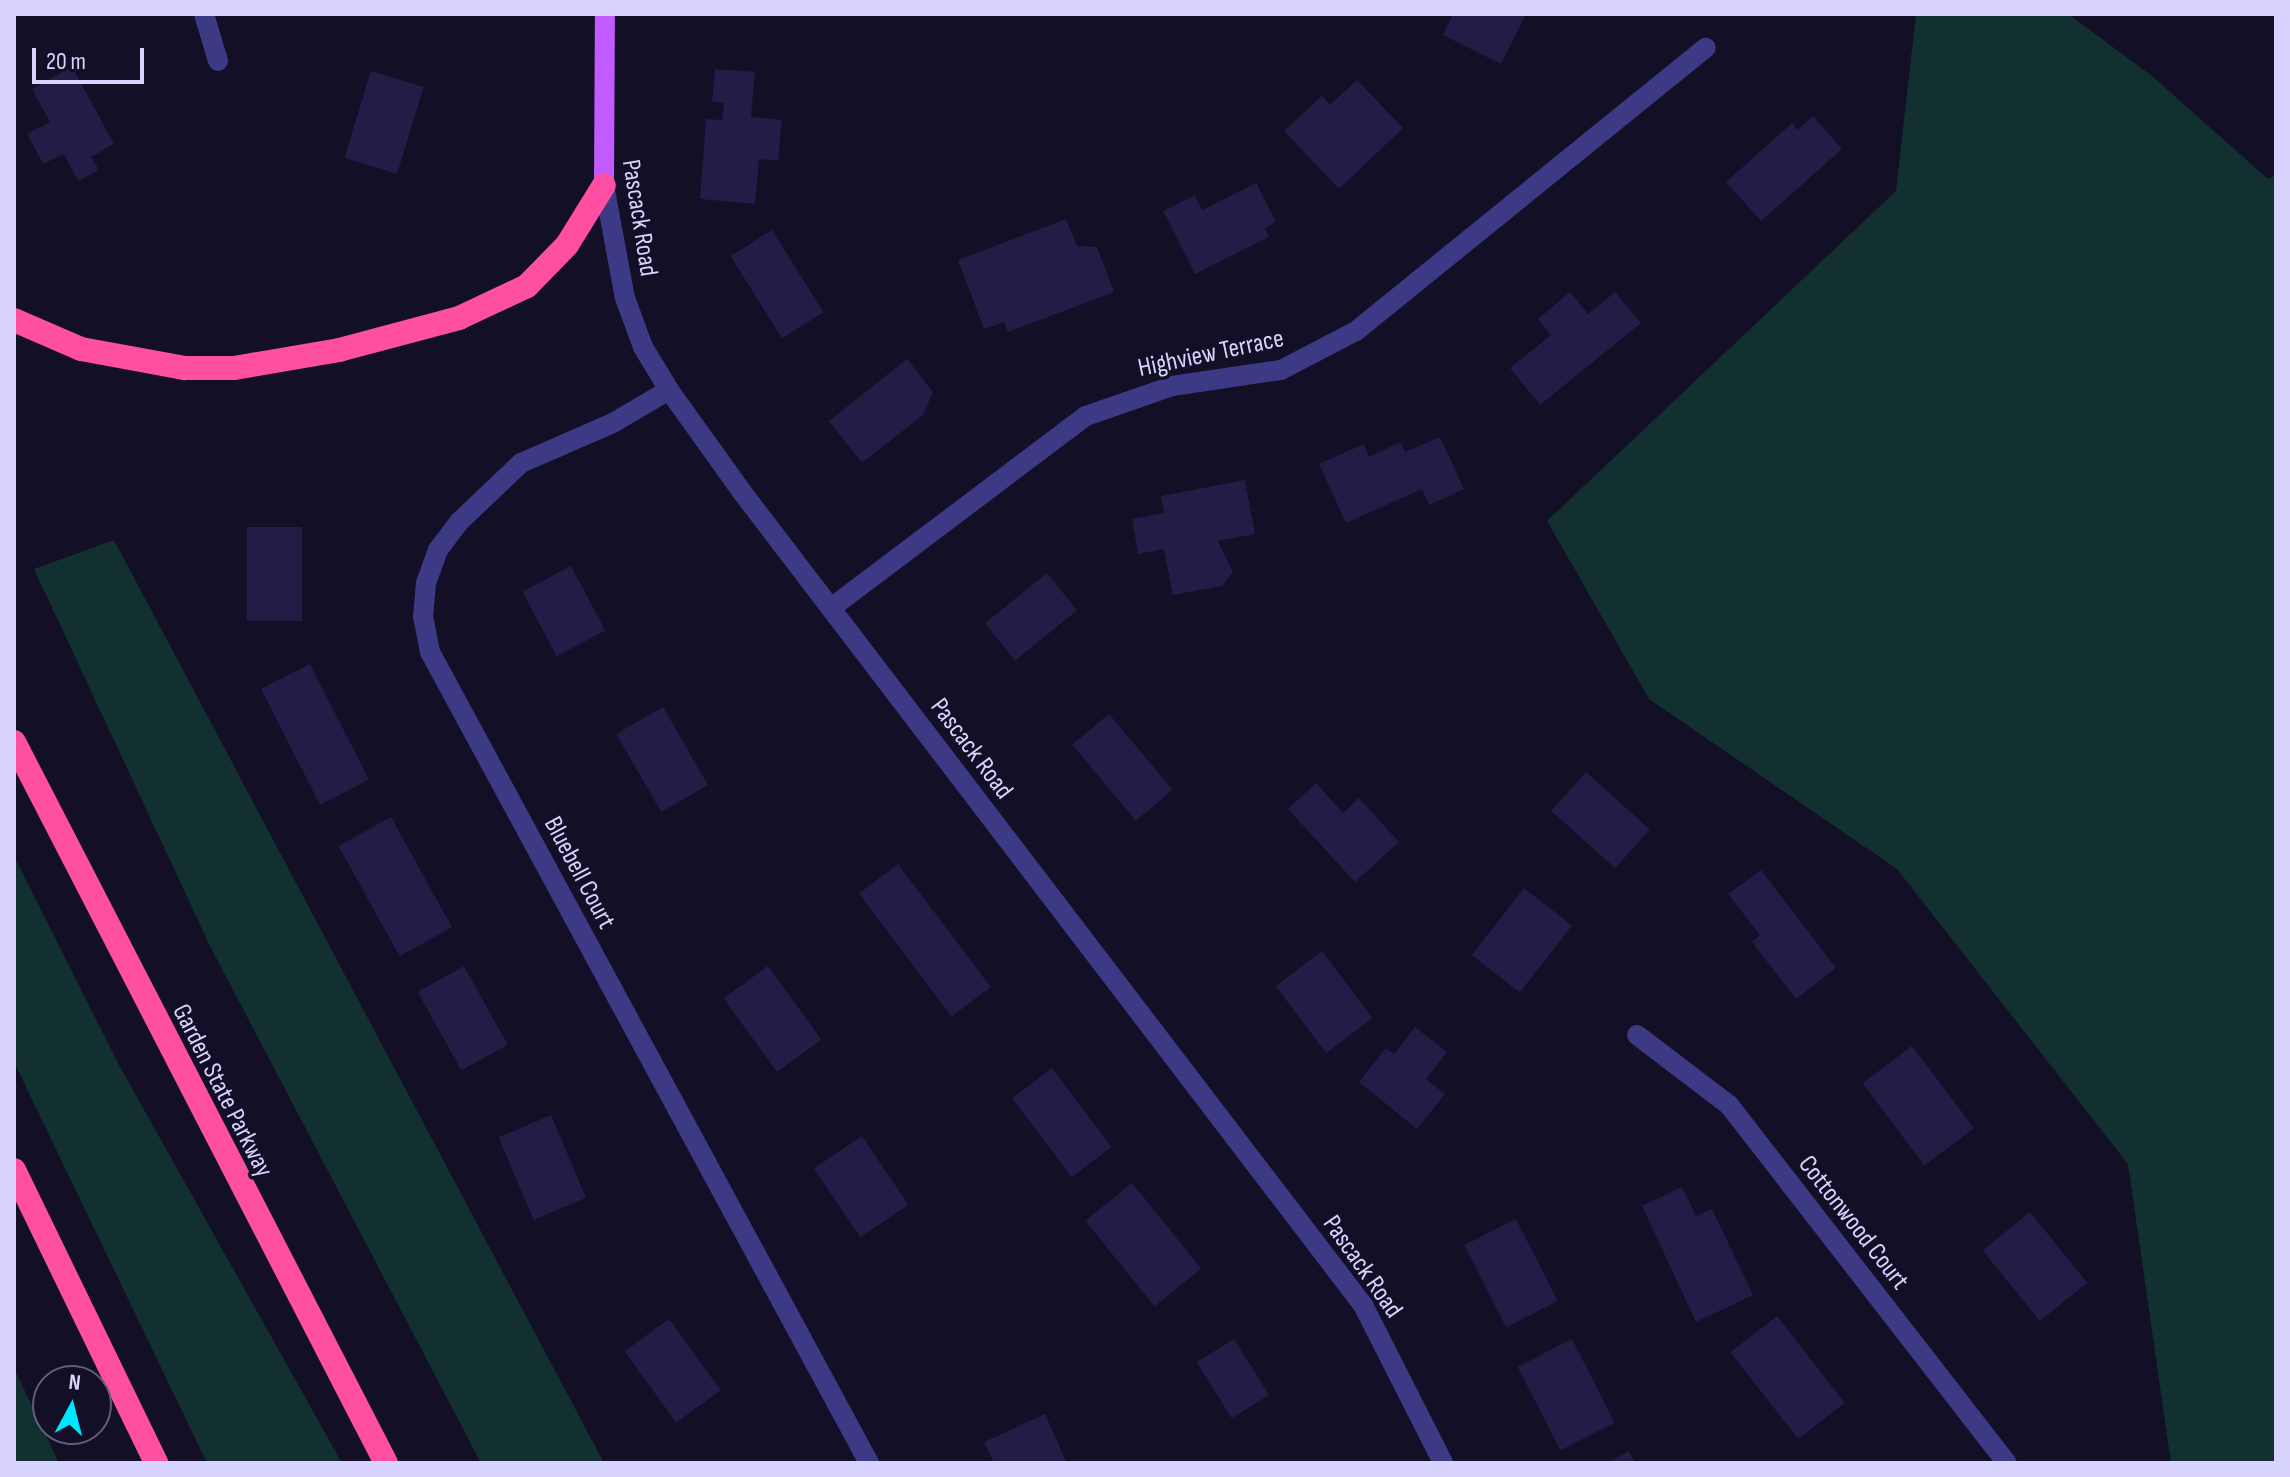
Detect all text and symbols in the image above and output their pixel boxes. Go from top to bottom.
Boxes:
scale bar [36,32,148,82]
text: 20 m [46,47,86,76]
street label: Pascack Road [614,157,664,279]
street label: Highview Terrace [1135,323,1287,385]
street label: Pascack Road [923,693,1019,805]
street label: Bluebell Court [536,812,622,934]
street label: Garden State Parkway [165,999,279,1183]
street label: Cottonwood Court [1791,1150,1915,1296]
street label: Pascack Road [1315,1210,1409,1324]
north arrow [32,1365,112,1445]
text: N [67,1369,82,1397]

